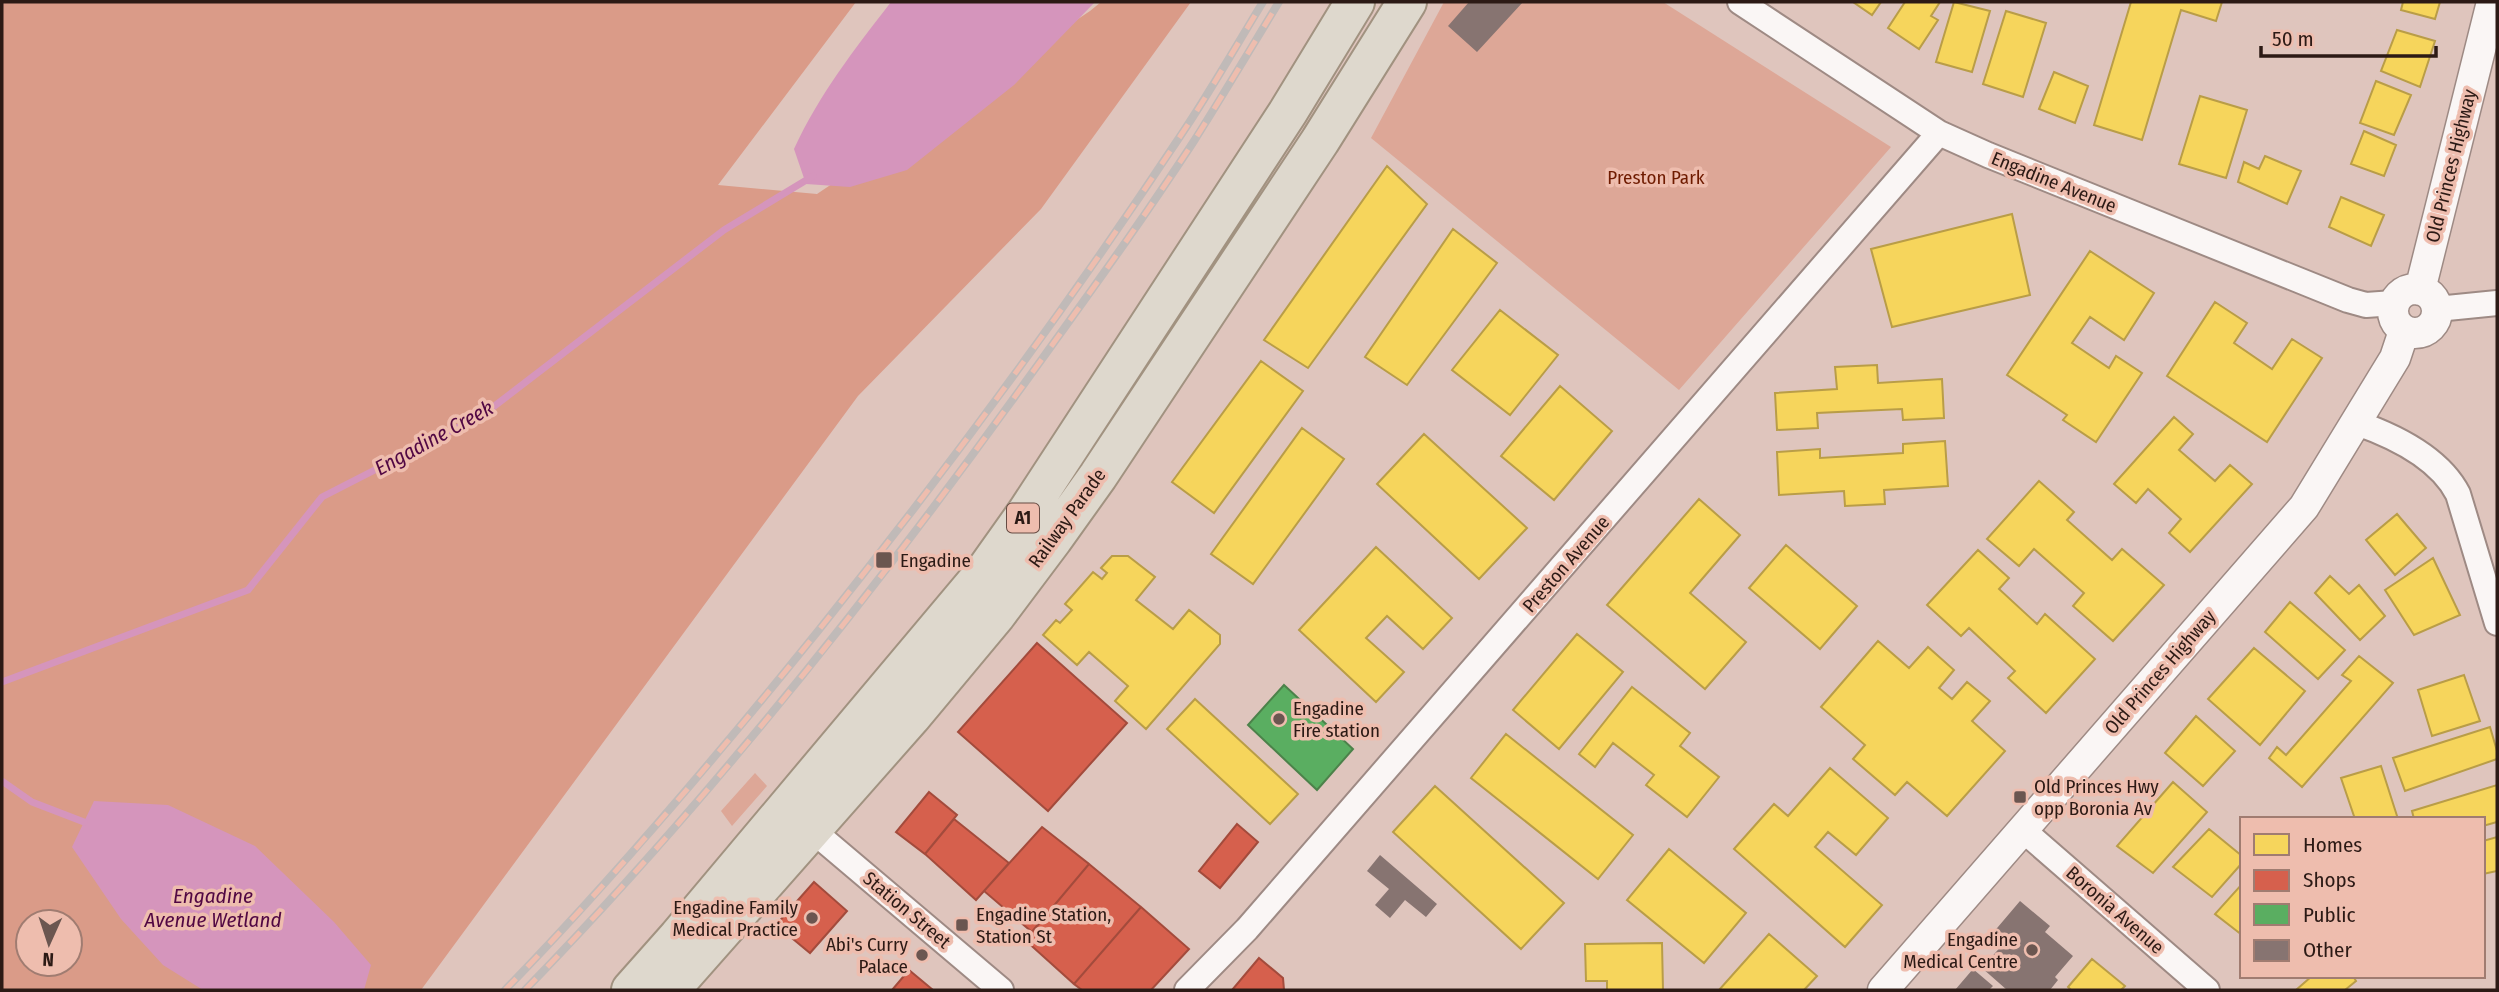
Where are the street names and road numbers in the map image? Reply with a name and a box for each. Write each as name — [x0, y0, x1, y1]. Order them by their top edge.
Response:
street label: Old Princes Highway — [2421, 86, 2481, 245]
street label: Engadine Avenue — [1988, 147, 2120, 217]
street label: Railway Parade — [1023, 464, 1111, 572]
road number: A1 — [1007, 504, 1039, 532]
street label: Preston Avenue — [1518, 511, 1614, 617]
street label: Old Princes Highway — [2100, 605, 2221, 739]
street label: Boronia Avenue — [2061, 861, 2169, 959]
street label: Station Street — [859, 867, 956, 954]

